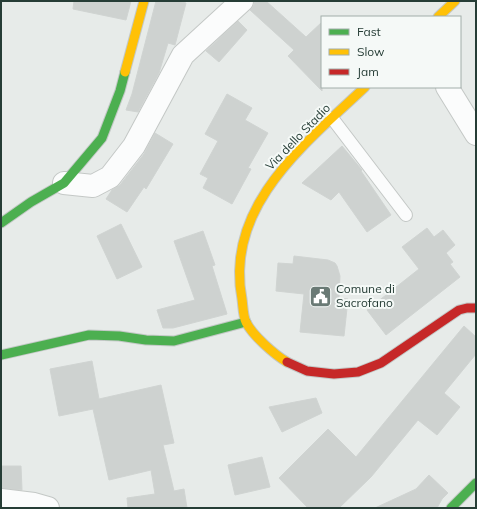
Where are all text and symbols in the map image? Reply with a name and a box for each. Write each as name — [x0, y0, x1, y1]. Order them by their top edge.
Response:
legend — [321, 16, 461, 88]
text: Fast — [357, 24, 381, 39]
text: Slow — [357, 44, 385, 59]
text: Jam — [357, 64, 379, 79]
street label: Via dello Stadio — [262, 100, 333, 173]
place label: Comune di Sacrofano — [336, 281, 395, 310]
public building icon: Comune di Sacrofano — [308, 283, 334, 309]

